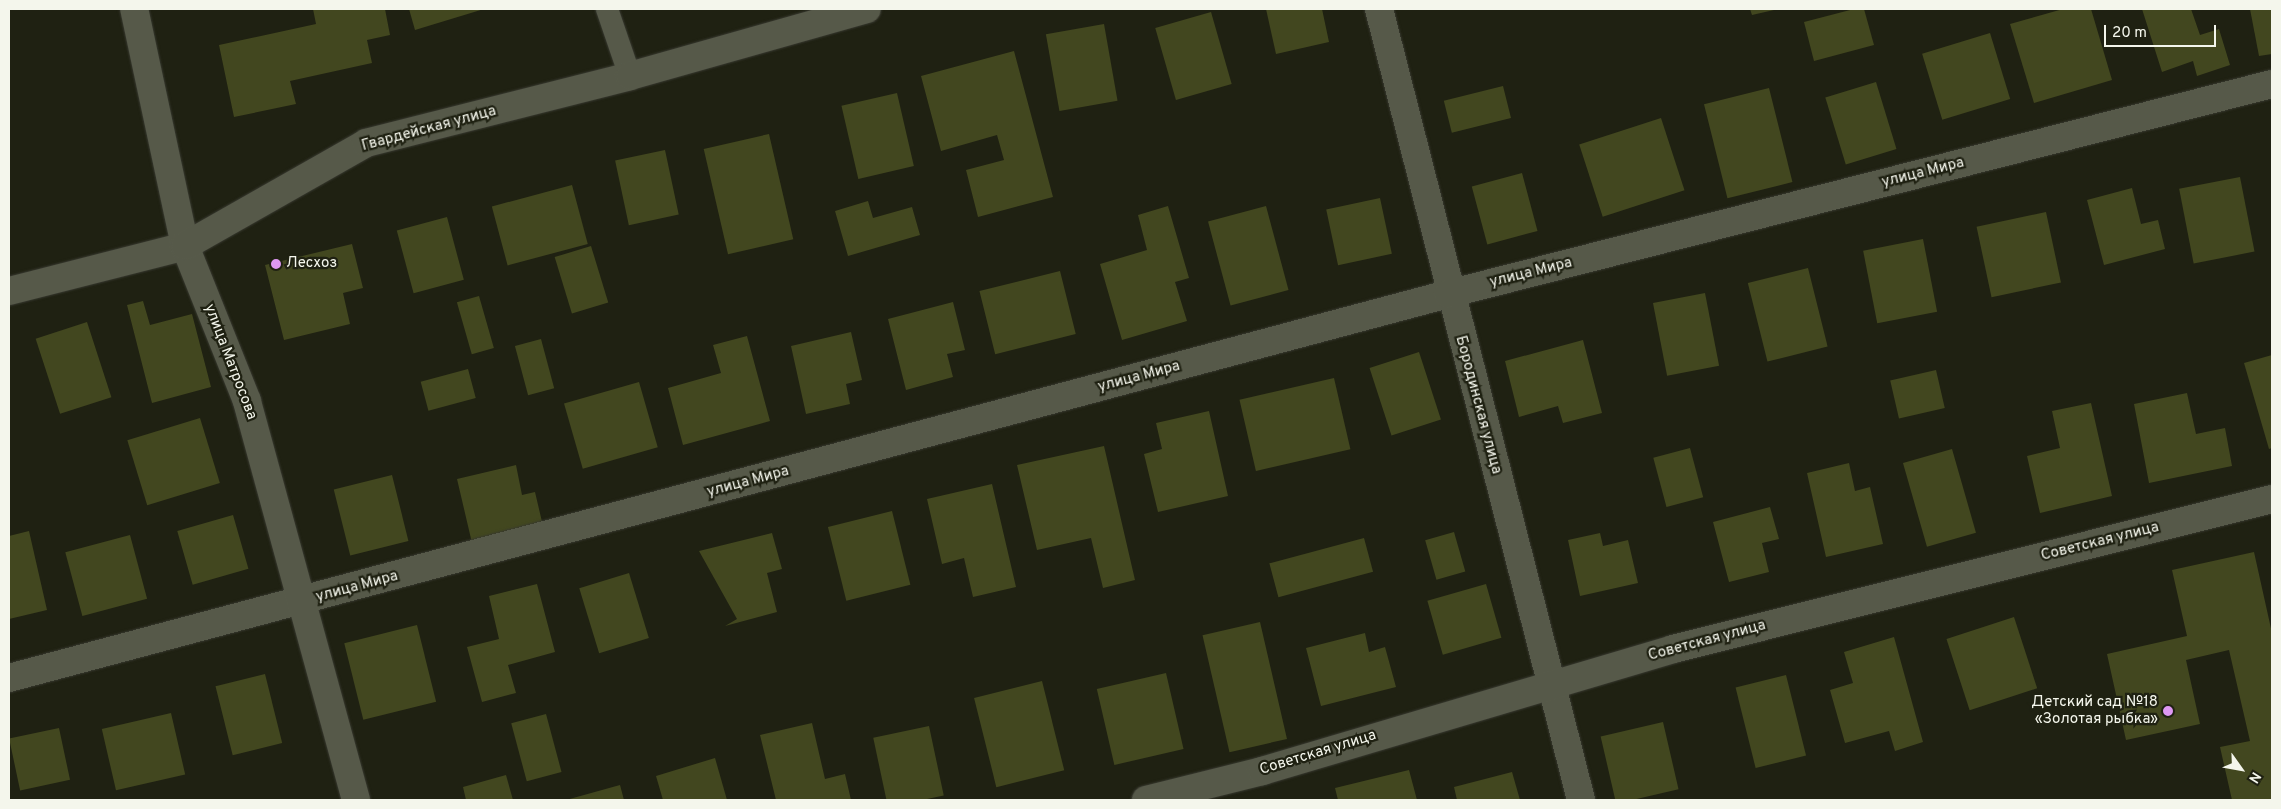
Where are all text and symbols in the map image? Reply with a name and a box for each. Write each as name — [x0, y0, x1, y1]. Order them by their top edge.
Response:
scale bar — [2106, 15, 2218, 47]
text: 20 m — [2112, 24, 2147, 43]
street label: Гвардейская улица — [360, 102, 498, 156]
street label: улица Мира — [1880, 154, 1966, 192]
street label: улица Мира — [1488, 254, 1574, 292]
place label: Лесхоз — [286, 255, 337, 273]
marker: Лесхоз — [270, 258, 282, 270]
street label: улица Матросова — [200, 302, 260, 422]
street label: Бородинская улица — [1451, 334, 1505, 476]
street label: улица Мира — [1096, 357, 1182, 397]
street label: улица Мира — [705, 462, 791, 502]
street label: Советская улица — [2039, 519, 2161, 565]
street label: улица Мира — [314, 567, 400, 607]
street label: Советская улица — [1646, 617, 1768, 665]
place label: Детский сад №18 «Золотая рыбка» — [2031, 693, 2158, 728]
marker: Детский сад №18 «Золотая рыбка» — [2162, 705, 2174, 717]
street label: Советская улица — [1258, 727, 1378, 779]
north arrow — [2216, 744, 2266, 794]
text: N — [2244, 768, 2264, 786]

